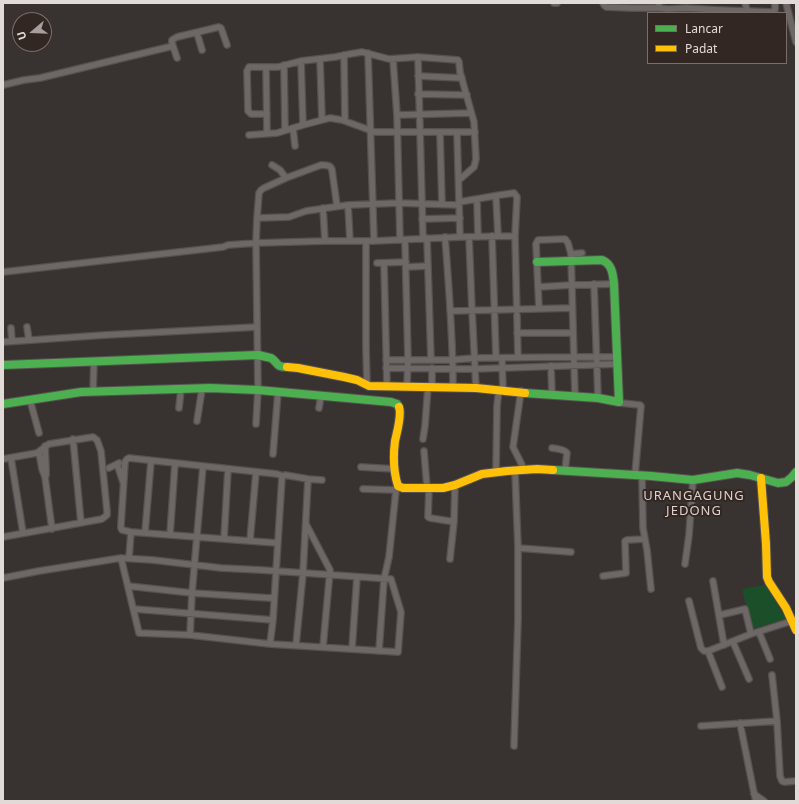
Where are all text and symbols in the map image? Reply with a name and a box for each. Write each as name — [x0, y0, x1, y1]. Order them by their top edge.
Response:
north arrow — [12, 12, 52, 52]
legend — [647, 12, 787, 64]
text: Lancar — [685, 20, 723, 37]
text: U — [13, 29, 30, 42]
text: Padat — [685, 40, 717, 57]
district label: URANGAGUNG JEDONG — [643, 488, 745, 519]

